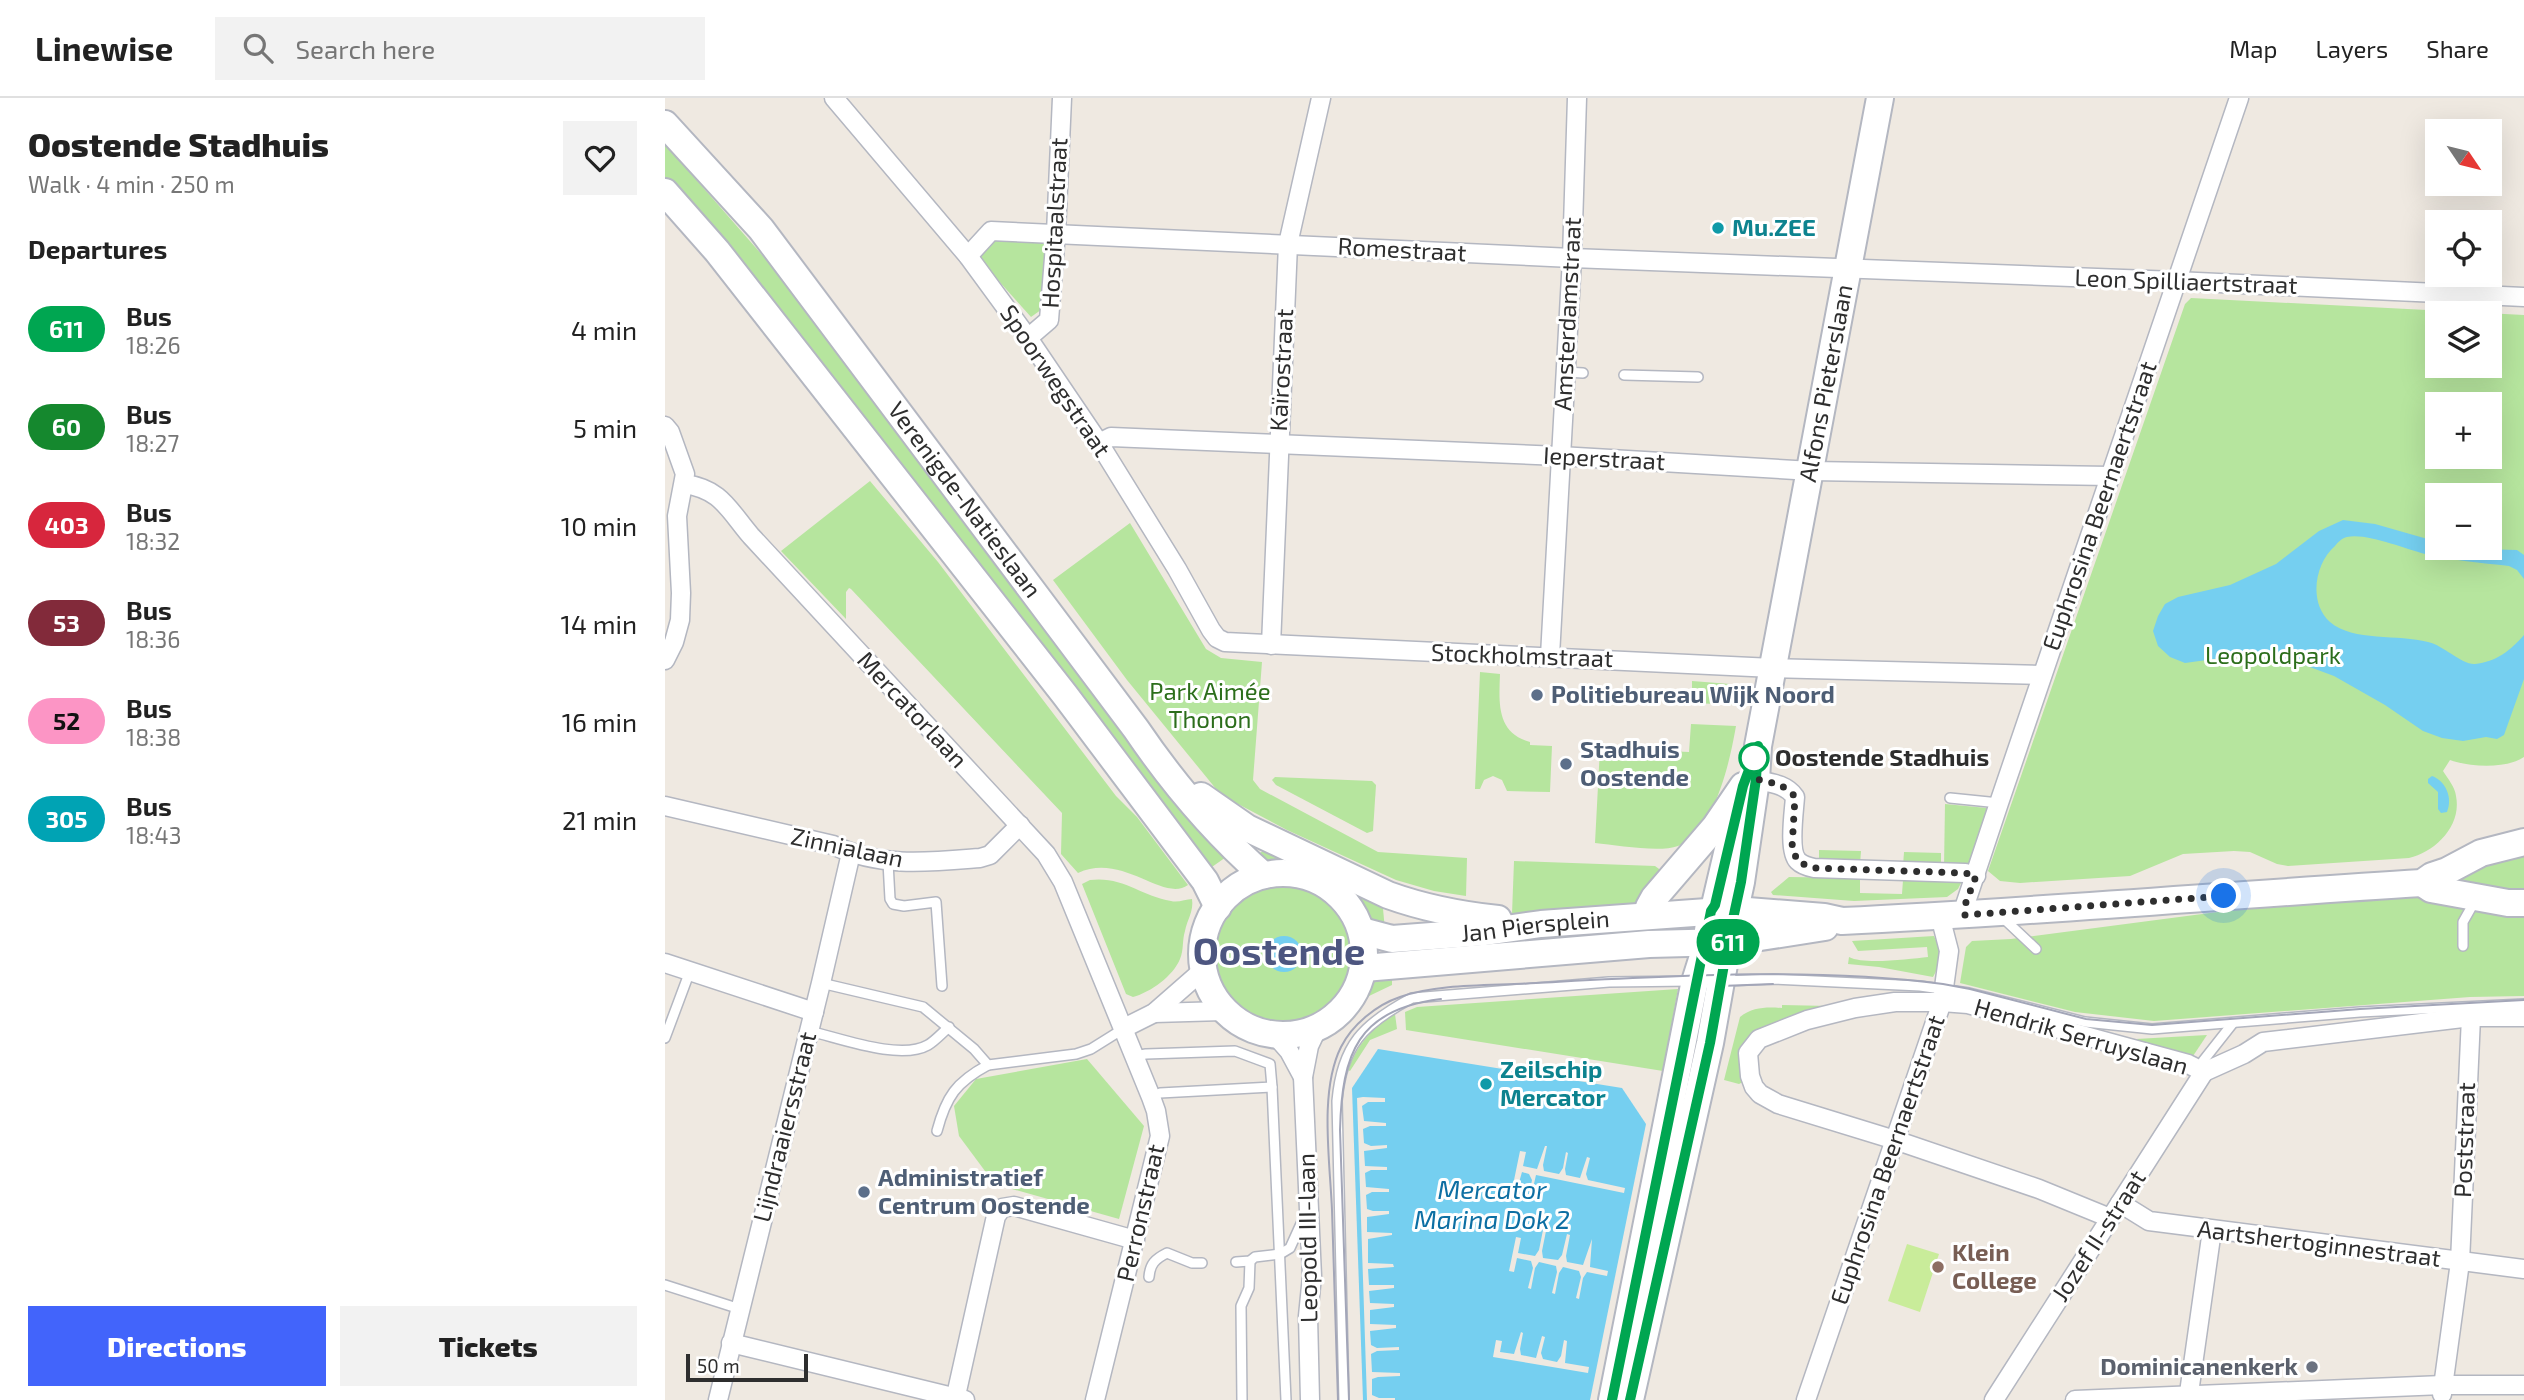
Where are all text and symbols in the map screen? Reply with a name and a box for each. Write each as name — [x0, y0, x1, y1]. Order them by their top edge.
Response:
search box — [215, 17, 705, 80]
text: Linewise — [35, 28, 173, 68]
icon: search — [239, 29, 277, 67]
text: Search here — [295, 33, 435, 64]
text: Map — [2229, 34, 2277, 63]
text: Layers — [2315, 34, 2388, 63]
text: Share — [2426, 34, 2489, 63]
north arrow — [2425, 119, 2503, 196]
map controls — [2425, 119, 2502, 560]
button: heart — [563, 121, 637, 195]
text: Oostende Stadhuis — [28, 124, 329, 164]
street label: Hospitaalstraat — [1035, 137, 1072, 309]
text: Walk · 4 min · 250 m — [28, 170, 235, 198]
button: locate — [2425, 210, 2502, 287]
place label: Mu.ZEE — [1732, 212, 1816, 241]
street label: Amsterdamstraat — [1547, 216, 1586, 412]
marker: Mu.ZEE — [1710, 220, 1726, 236]
street label: Romestraat — [1337, 231, 1467, 266]
text: Departures — [28, 233, 167, 264]
street label: Leon Spilliaertstraat — [2074, 262, 2298, 299]
street label: Alfons Pieterslaan — [1792, 282, 1858, 484]
street label: Spoorwegstraat — [995, 299, 1118, 462]
text: Bus — [126, 300, 172, 331]
button: layers — [2425, 301, 2502, 378]
street label: Kaïrostraat — [1263, 308, 1298, 432]
text: 611 — [49, 314, 84, 343]
text: 4 min — [571, 314, 637, 345]
text: 18:26 — [126, 331, 181, 359]
street label: Euphrosina Beernaertstraat — [2035, 357, 2162, 654]
button: + — [2425, 392, 2502, 469]
street label: Verenigde-Natieslaan — [883, 395, 1048, 603]
text: Bus — [126, 398, 172, 429]
text: 60 — [52, 412, 81, 441]
text: 5 min — [573, 412, 637, 443]
text: 18:27 — [126, 429, 179, 457]
street label: Ieperstraat — [1542, 440, 1666, 475]
button: − — [2425, 483, 2502, 560]
text: Bus — [126, 496, 172, 527]
text: 403 — [44, 510, 89, 539]
text: 10 min — [561, 510, 637, 541]
text: 18:32 — [126, 527, 180, 555]
text: Bus — [126, 594, 172, 625]
text: 53 — [53, 608, 80, 637]
text: 14 min — [561, 608, 637, 639]
text: 18:36 — [126, 625, 181, 653]
street label: Stockholmstraat — [1430, 637, 1614, 672]
park label: Leopoldpark — [2205, 640, 2341, 669]
street label: Mercatorlaan — [852, 645, 974, 773]
park label: Park Aimée Thonon — [1149, 676, 1271, 733]
place label: Politiebureau Wijk Noord — [1551, 679, 1835, 708]
marker: Politiebureau Wijk Noord — [1529, 687, 1545, 703]
text: Bus — [126, 692, 172, 723]
text: 52 — [53, 706, 80, 735]
text: 16 min — [562, 706, 637, 737]
text: 18:38 — [126, 723, 181, 751]
place label: Stadhuis Oostende — [1580, 734, 1689, 791]
place label: Oostende Stadhuis — [1775, 742, 1989, 771]
marker: Oostende Stadhuis — [1739, 743, 1769, 773]
marker: Stadhuis Oostende — [1558, 756, 1574, 772]
text: Bus — [126, 790, 172, 821]
text: 305 — [46, 804, 88, 833]
text: 21 min — [562, 804, 637, 835]
text: 18:43 — [126, 821, 181, 849]
street label: Zinnialaan — [789, 821, 906, 873]
your location — [2206, 878, 2241, 913]
street label: Jan Piersplein — [1460, 903, 1611, 947]
line badge: 611 — [1688, 919, 1768, 965]
district label: Oostende — [1193, 927, 1365, 973]
text: 611 — [1711, 927, 1745, 956]
street label: Hendrik Serruyslaan — [1971, 991, 2192, 1080]
street label: Euphrosina Beernaertstraat — [1823, 1011, 1950, 1308]
street label: Lijndraaiersstraat — [746, 1028, 821, 1225]
place label: Zeilschip Mercator — [1500, 1054, 1606, 1111]
marker: Zeilschip Mercator — [1478, 1076, 1494, 1092]
street label: Poststraat — [2447, 1082, 2480, 1198]
street label: Perronstraat — [1110, 1141, 1169, 1284]
street label: Leopold III-laan — [1291, 1153, 1322, 1323]
place label: Administratief Centrum Oostende — [878, 1162, 1090, 1219]
street label: Jozef II-straat — [2045, 1164, 2151, 1306]
water label: Mercator Marina Dok 2 — [1414, 1173, 1570, 1234]
marker: Administratief Centrum Oostende — [856, 1184, 872, 1200]
street label: Aartshertoginnestraat — [2196, 1213, 2442, 1272]
place label: Klein College — [1952, 1237, 2037, 1294]
marker: Klein College — [1930, 1259, 1946, 1275]
button: Directions — [28, 1306, 326, 1386]
button: Tickets — [340, 1306, 637, 1386]
scale bar — [686, 1351, 809, 1383]
place label: Dominicanenkerk — [2100, 1351, 2299, 1380]
text: 50 m — [697, 1354, 740, 1377]
marker: Dominicanenkerk — [2304, 1359, 2320, 1375]

